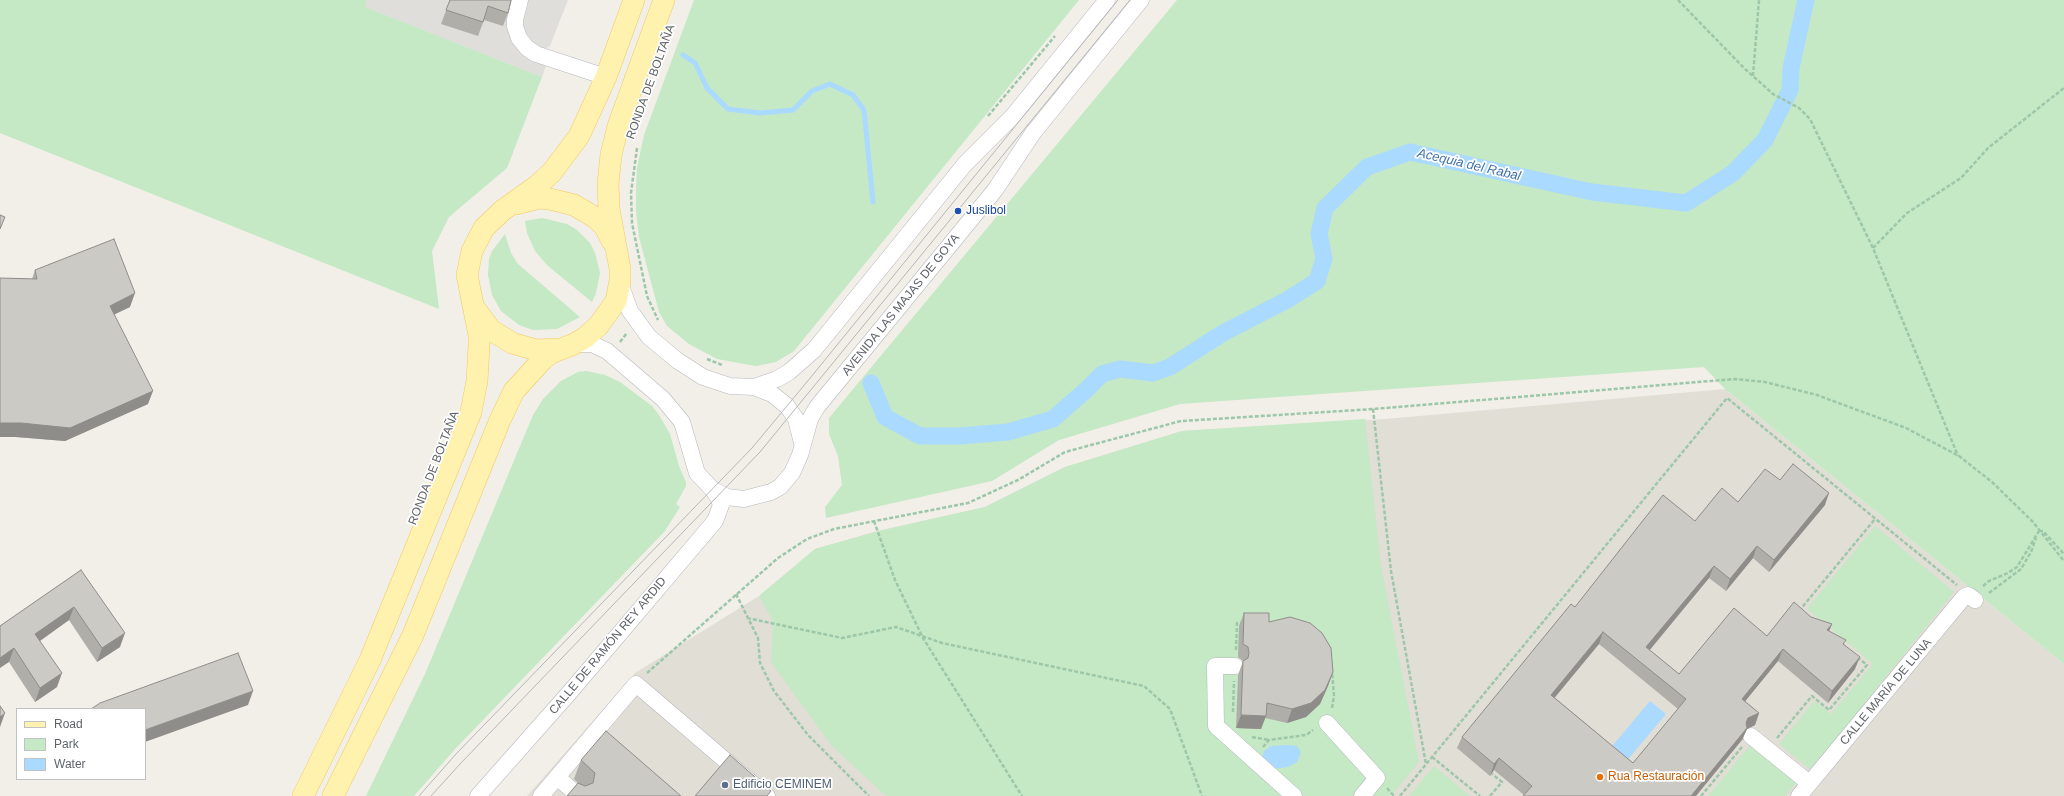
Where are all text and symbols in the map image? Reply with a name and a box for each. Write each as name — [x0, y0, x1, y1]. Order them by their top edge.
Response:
street label: RONDA DE BOLTAÑA — [624, 23, 678, 141]
water label: Acequia del Rabal — [1416, 146, 1522, 184]
place label: Juslibol — [966, 204, 1006, 218]
marker: Juslibol — [953, 206, 963, 216]
street label: AVENIDA LAS MAJAS DE GOYA — [839, 231, 963, 379]
street label: RONDA DE BOLTAÑA — [406, 409, 462, 527]
street label: CALLE DE RAMÓN REY ARDID — [546, 574, 670, 718]
street label: CALLE MARÍA DE LUNA — [1837, 636, 1935, 748]
legend — [16, 708, 146, 780]
text: Road — [54, 717, 83, 731]
text: Park — [54, 737, 79, 751]
text: Water — [54, 757, 86, 771]
place label: Rua Restauración — [1608, 770, 1704, 784]
marker: Rua Restauración — [1595, 772, 1605, 782]
place label: Edificio CEMINEM — [733, 778, 832, 792]
marker: Edificio CEMINEM — [720, 780, 730, 790]

